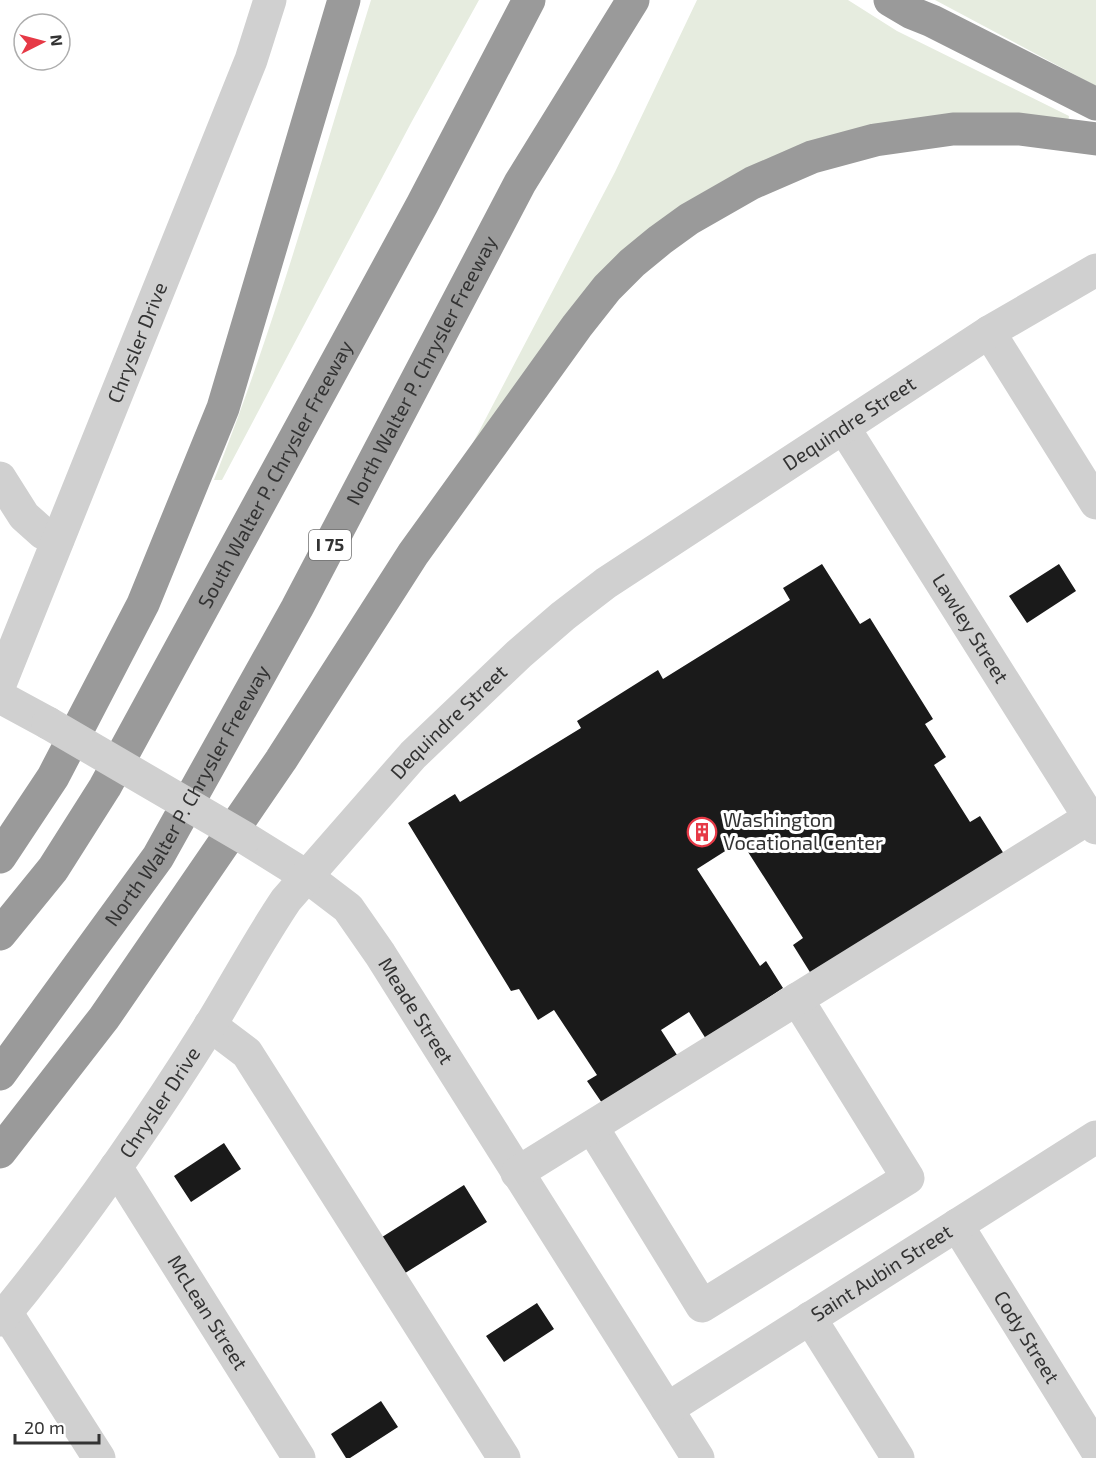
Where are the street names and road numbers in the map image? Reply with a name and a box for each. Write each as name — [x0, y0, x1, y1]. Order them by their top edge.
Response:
street label: North Walter P. Chrysler Freeway — [340, 231, 501, 509]
street label: Chrysler Drive — [101, 278, 171, 406]
street label: South Walter P. Chrysler Freeway — [192, 336, 357, 612]
street label: Dequindre Street — [778, 370, 920, 475]
road number: I 75 — [309, 530, 351, 560]
street label: Lawley Street — [928, 569, 1015, 687]
street label: Dequindre Street — [385, 659, 512, 783]
street label: North Walter P. Chrysler Freeway — [99, 660, 274, 930]
street label: Meade Street — [374, 953, 460, 1069]
street label: Chrysler Drive — [113, 1042, 204, 1162]
street label: Saint Aubin Street — [806, 1218, 956, 1326]
street label: McLean Street — [163, 1250, 254, 1374]
street label: Cody Street — [990, 1286, 1065, 1388]

